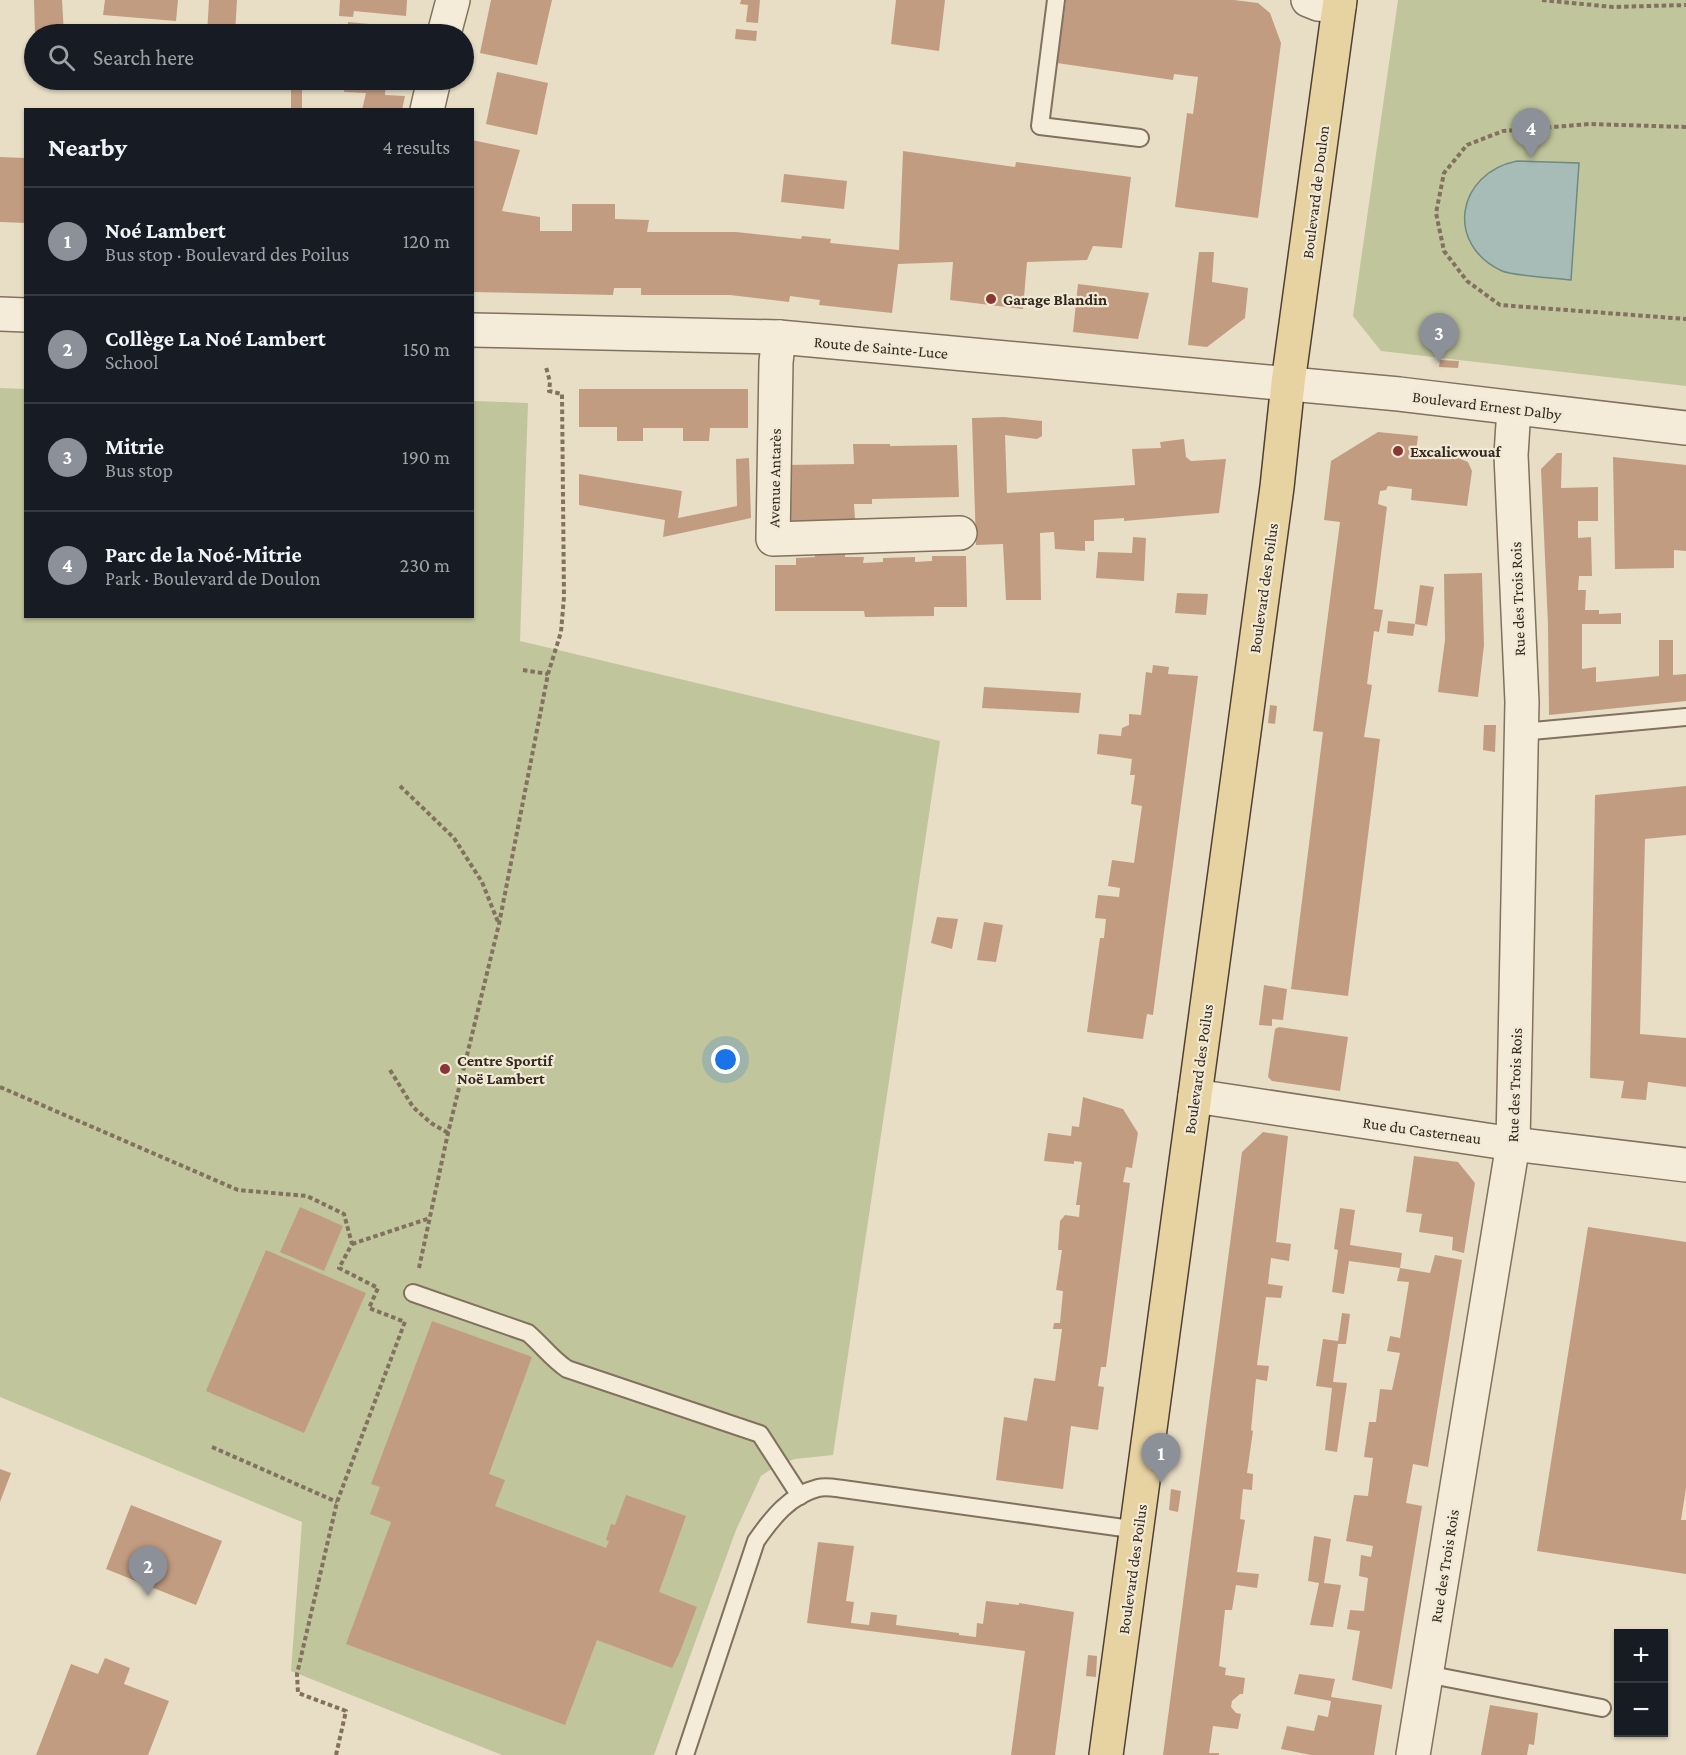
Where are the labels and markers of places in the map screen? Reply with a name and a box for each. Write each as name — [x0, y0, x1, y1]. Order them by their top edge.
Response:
pin: 4 — [1512, 108, 1550, 158]
place label: Garage Blandin — [1003, 291, 1107, 308]
marker: Garage Blandin — [984, 292, 998, 306]
pin: 3 — [1420, 314, 1458, 363]
place label: Excalicwouaf — [1410, 443, 1503, 460]
marker: Excalicwouaf — [1391, 444, 1405, 458]
place label: Centre Sportif Noë Lambert — [457, 1052, 554, 1087]
marker: Centre Sportif Noë Lambert — [438, 1062, 452, 1076]
pin: 1 — [1142, 1434, 1180, 1483]
pin: 2 — [128, 1546, 168, 1596]

